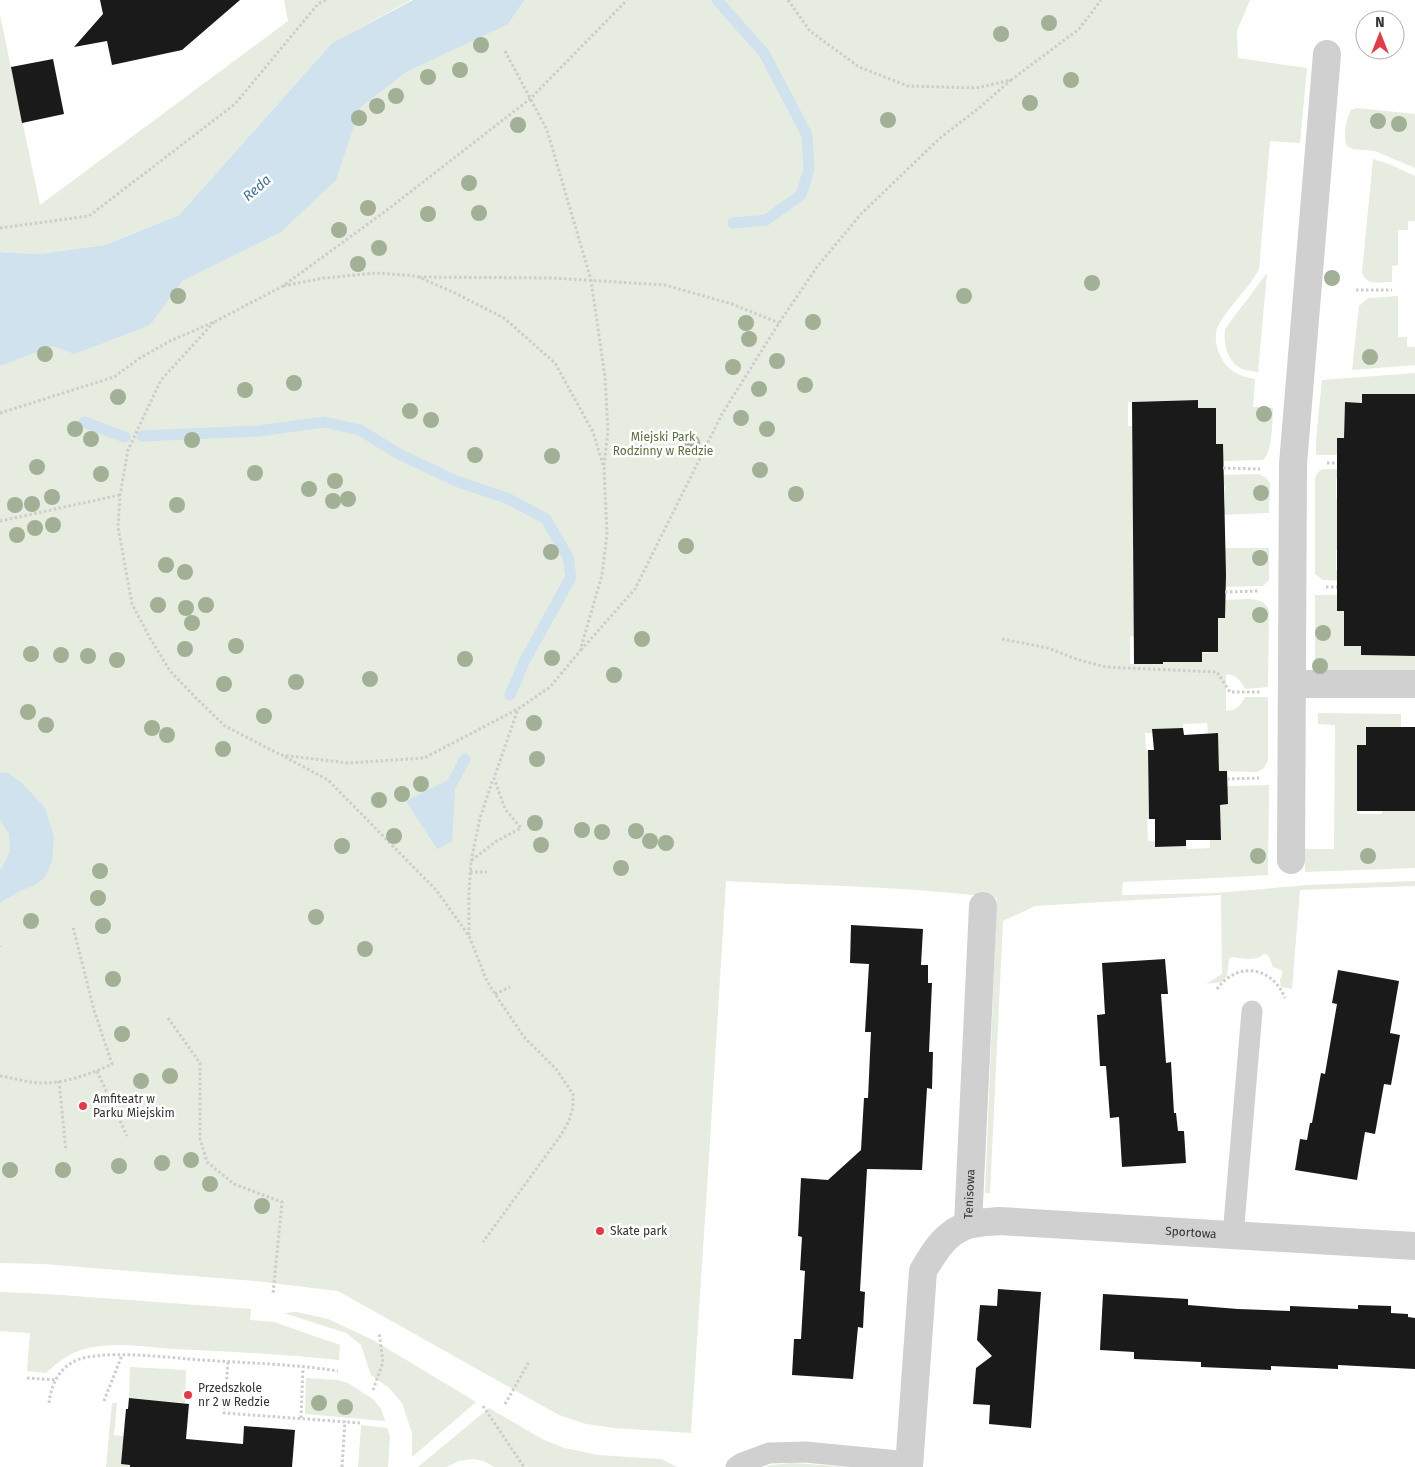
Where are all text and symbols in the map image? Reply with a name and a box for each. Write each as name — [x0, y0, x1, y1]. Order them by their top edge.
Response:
north arrow — [1355, 10, 1405, 60]
text: N — [1375, 14, 1385, 31]
water label: Reda — [240, 171, 274, 205]
park label: Miejski Park Rodzinny w Redzie — [613, 430, 713, 458]
place label: Amfiteatr w Parku Miejskim — [93, 1092, 175, 1120]
marker: Amfiteatr w Parku Miejskim — [77, 1100, 89, 1112]
street label: Tenisowa — [961, 1169, 978, 1219]
place label: Skate park — [610, 1224, 668, 1238]
street label: Sportowa — [1165, 1224, 1217, 1241]
marker: Skate park — [594, 1225, 606, 1237]
place label: Przedszkole nr 2 w Redzie — [198, 1381, 270, 1409]
marker: Przedszkole nr 2 w Redzie — [182, 1389, 194, 1401]

